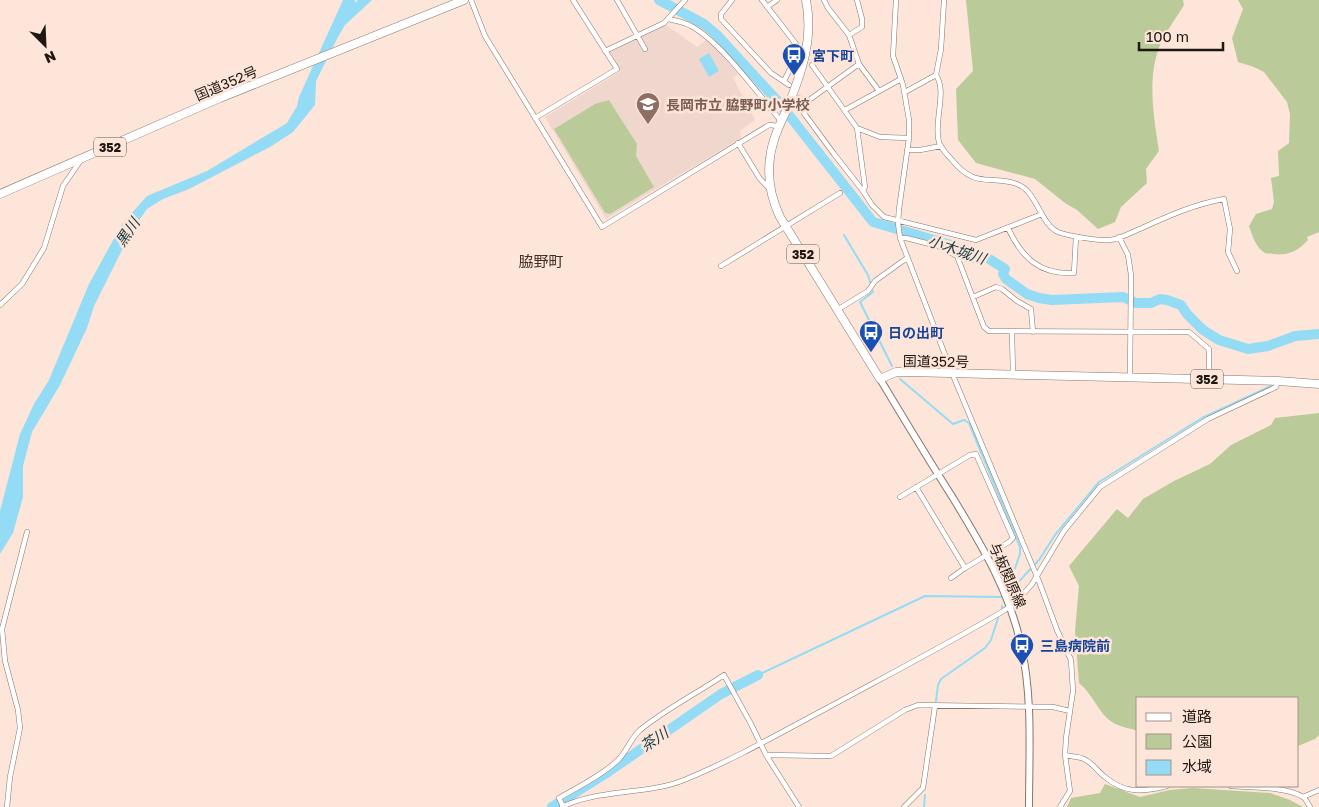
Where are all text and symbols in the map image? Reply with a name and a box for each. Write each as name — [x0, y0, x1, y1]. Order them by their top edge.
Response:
north arrow — [20, 20, 70, 70]
scale bar — [1139, 20, 1223, 52]
text: 100 m — [1146, 27, 1189, 45]
bus stop icon: 宮下町 — [781, 42, 807, 76]
text: N — [42, 47, 59, 67]
place label: 宮下町 — [812, 47, 854, 64]
street label: 国道352号 — [192, 62, 260, 104]
school or university icon: 長岡市立 脇野町小学校 — [635, 91, 661, 125]
place label: 長岡市立 脇野町小学校 — [666, 96, 810, 113]
road number: 352 — [94, 138, 126, 156]
water label: 黒川 — [111, 213, 144, 249]
water label: 小木城川 — [926, 231, 990, 268]
road number: 352 — [787, 244, 819, 264]
district label: 脇野町 — [518, 252, 564, 270]
bus stop icon: 日の出町 — [858, 319, 884, 353]
place label: 日の出町 — [888, 324, 944, 341]
street label: 国道352号 — [903, 352, 969, 370]
road number: 352 — [1191, 369, 1223, 388]
street label: 与板関原線 — [986, 540, 1030, 610]
bus stop icon: 三島病院前 — [1009, 632, 1035, 666]
place label: 三島病院前 — [1040, 637, 1110, 654]
legend — [1136, 697, 1299, 787]
text: 道路 — [1182, 707, 1212, 725]
water label: 茶川 — [637, 722, 673, 755]
text: 公園 — [1182, 732, 1212, 750]
text: 水域 — [1182, 757, 1212, 775]

